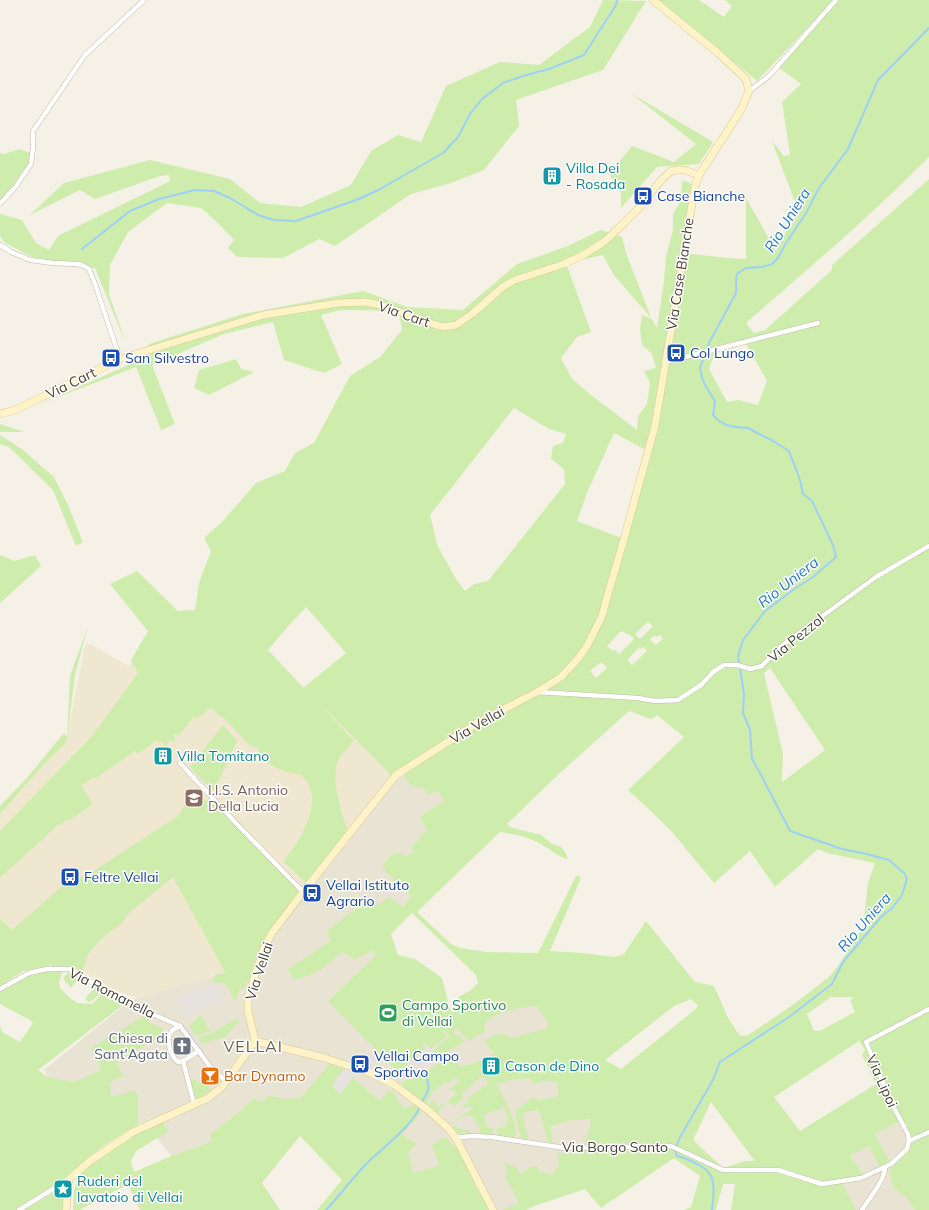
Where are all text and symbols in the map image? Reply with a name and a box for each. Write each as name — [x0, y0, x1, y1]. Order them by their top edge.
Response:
place label: Villa Dei - Rosada — [566, 159, 625, 193]
building icon: Villa Dei - Rosada — [541, 165, 563, 187]
water label: Rio Uniera — [760, 184, 814, 256]
bus stop icon: Case Bianche — [632, 185, 654, 207]
place label: Case Bianche — [657, 187, 745, 205]
street label: Via Case Bianche — [662, 217, 698, 331]
street label: Via Cart — [376, 297, 432, 331]
bus stop icon: Col Lungo — [665, 342, 687, 364]
place label: Col Lungo — [690, 344, 754, 362]
bus stop icon: San Silvestro — [100, 347, 122, 369]
place label: San Silvestro — [125, 349, 209, 367]
street label: Via Cart — [43, 363, 99, 403]
water label: Rio Uniera — [754, 552, 822, 612]
street label: Via Pezzol — [764, 610, 828, 666]
street label: Via Vellai — [446, 702, 508, 748]
building icon: Villa Tomitano — [152, 745, 174, 767]
place label: Villa Tomitano — [177, 747, 269, 765]
place label: I.I.S. Antonio Della Lucia — [208, 781, 288, 815]
school or university icon: I.I.S. Antonio Della Lucia — [183, 787, 205, 809]
bus stop icon: Feltre Vellai — [59, 866, 81, 888]
place label: Feltre Vellai — [84, 868, 159, 886]
place label: Vellai Istituto Agrario — [326, 876, 409, 910]
bus stop icon: Vellai Istituto Agrario — [301, 882, 323, 904]
water label: Rio Uniera — [833, 888, 895, 956]
street label: Via Vellai — [241, 940, 277, 1002]
street label: Via Romanella — [66, 964, 158, 1022]
place label: Campo Sportivo di Vellai — [402, 996, 506, 1030]
sports icon: Campo Sportivo di Vellai — [377, 1002, 399, 1024]
place label: Chiesa di Sant'Agata — [94, 1029, 168, 1063]
church icon: Chiesa di Sant'Agata — [171, 1035, 193, 1057]
district label: VELLAI — [223, 1036, 283, 1056]
place label: Vellai Campo Sportivo — [374, 1047, 459, 1081]
street label: Via Lipoi — [862, 1052, 902, 1110]
bus stop icon: Vellai Campo Sportivo — [349, 1053, 371, 1075]
building icon: Cason de Dino — [480, 1055, 502, 1077]
place label: Cason de Dino — [505, 1057, 599, 1075]
bar icon: Bar Dynamo — [199, 1065, 221, 1087]
place label: Bar Dynamo — [224, 1067, 305, 1085]
street label: Via Borgo Santo — [562, 1138, 668, 1156]
place label: Ruderi del lavatoio di Vellai — [77, 1172, 183, 1206]
place icon: Ruderi del lavatoio di Vellai — [52, 1178, 74, 1200]

